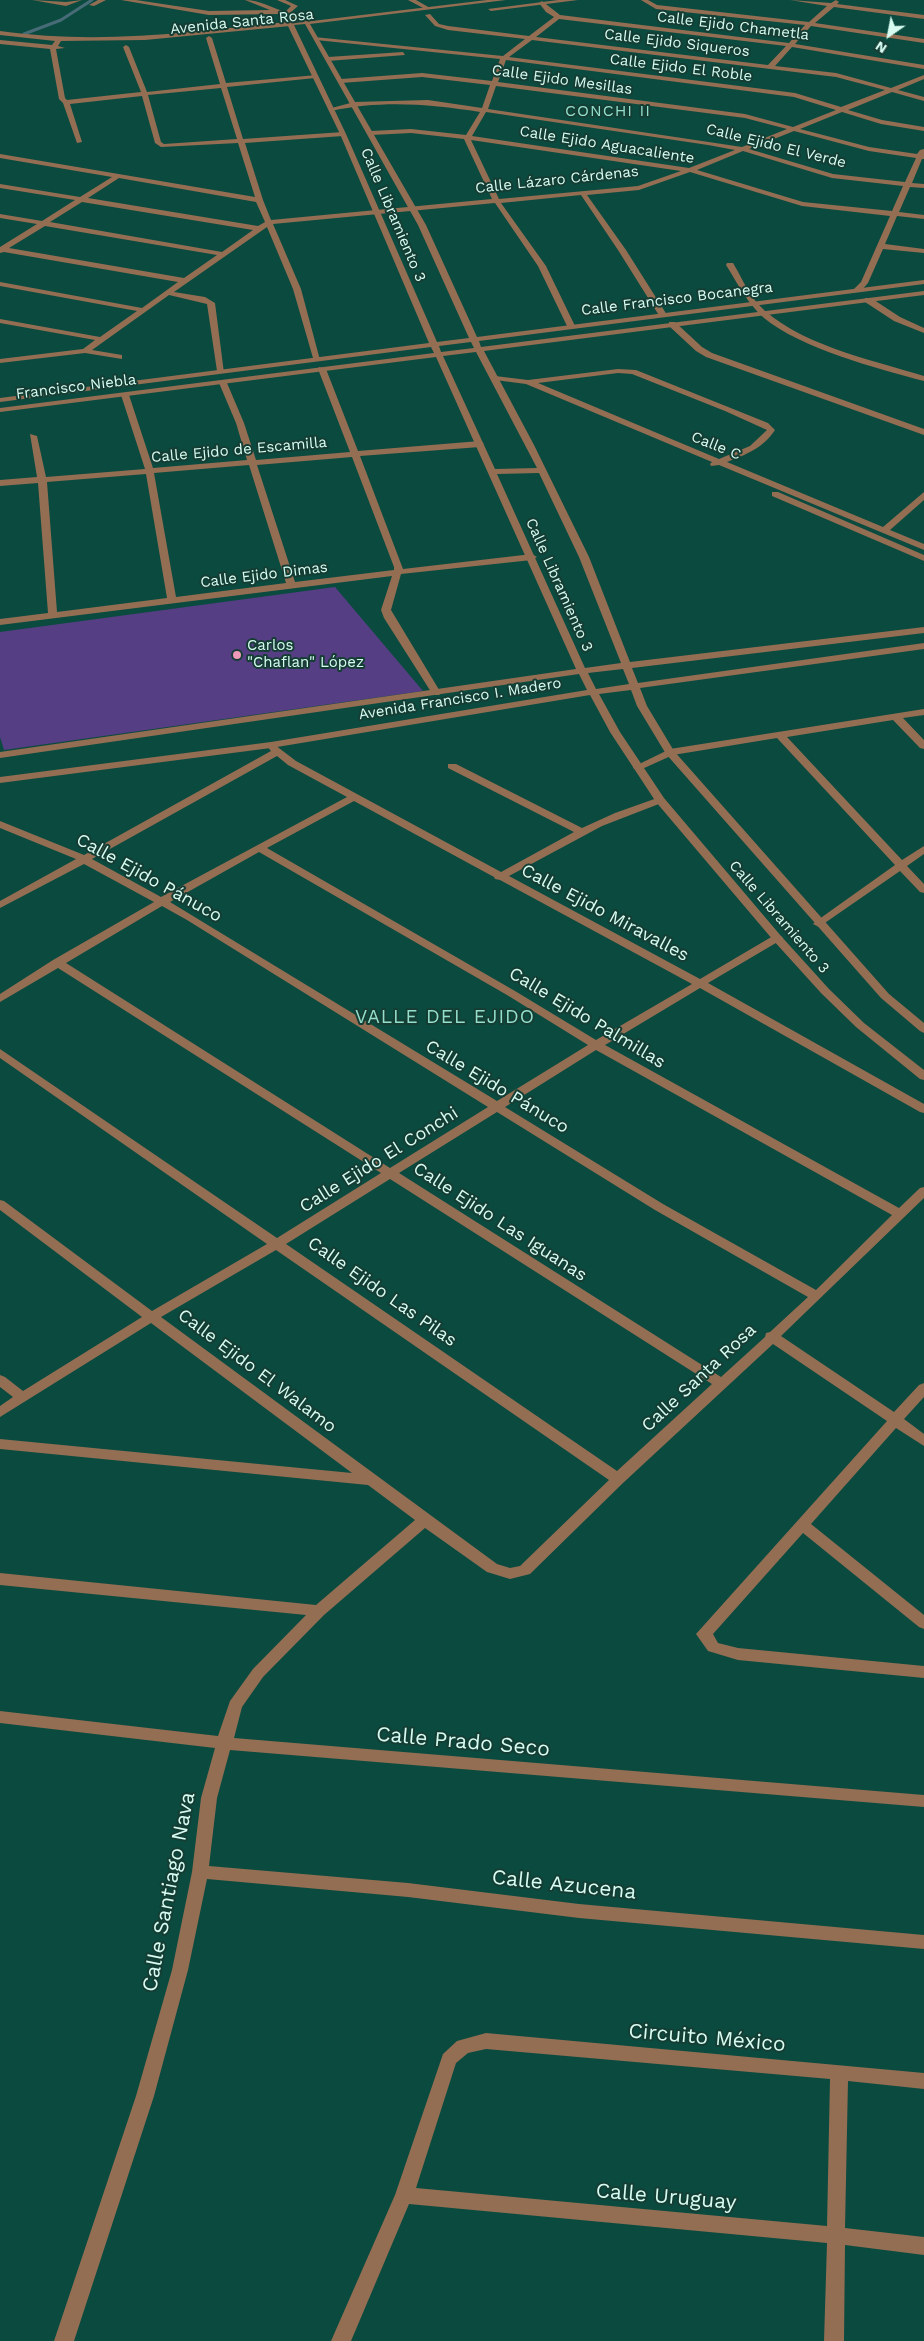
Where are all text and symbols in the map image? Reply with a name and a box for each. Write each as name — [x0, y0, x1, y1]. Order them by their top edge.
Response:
street label: Avenida Santa Rosa — [169, 6, 315, 38]
street label: Calle Ejido Chametla — [656, 8, 810, 44]
north arrow — [864, 10, 914, 60]
street label: Calle Ejido Siqueros — [603, 25, 751, 61]
text: N — [872, 38, 890, 57]
street label: Calle Ejido El Roble — [609, 50, 753, 86]
street label: Calle Ejido Mesillas — [491, 61, 633, 99]
district label: CONCHI II — [564, 101, 652, 121]
street label: Calle Ejido El Verde — [704, 120, 848, 172]
street label: Calle Ejido Aguacaliente — [518, 122, 696, 168]
street label: Calle Libramiento 3 — [357, 145, 429, 285]
street label: Calle Lázaro Cárdenas — [474, 162, 640, 198]
street label: Calle Francisco Bocanegra — [580, 278, 774, 320]
street label: Francisco Niebla — [15, 371, 137, 403]
street label: Calle C — [689, 428, 743, 464]
street label: Calle Ejido de Escamilla — [150, 433, 328, 467]
street label: Calle Libramiento 3 — [522, 516, 596, 654]
street label: Calle Ejido Dimas — [199, 558, 329, 592]
place label: Carlos "Chaflan" López — [247, 637, 364, 672]
marker: Carlos "Chaflan" López — [231, 649, 243, 661]
street label: Avenida Francisco I. Madero — [357, 674, 563, 724]
street label: Calle Ejido Pánuco — [72, 829, 226, 927]
street label: Calle Libramiento 3 — [725, 857, 833, 977]
street label: Calle Ejido Miravalles — [518, 860, 692, 966]
street label: Calle Ejido Palmillas — [505, 963, 669, 1073]
district label: VALLE DEL EJIDO — [353, 1006, 537, 1028]
street label: Calle Ejido Pánuco — [421, 1036, 573, 1138]
street label: Calle Ejido El Conchi — [296, 1102, 462, 1218]
street label: Calle Ejido Las Iguanas — [409, 1158, 591, 1286]
street label: Calle Ejido Las Pilas — [303, 1232, 461, 1352]
street label: Calle Ejido El Walamo — [173, 1304, 341, 1438]
street label: Calle Santa Rosa — [637, 1319, 761, 1437]
street label: Calle Prado Seco — [375, 1722, 551, 1762]
street label: Calle Santiago Nava — [137, 1790, 201, 1994]
street label: Calle Azucena — [490, 1865, 638, 1905]
street label: Circuito México — [627, 2019, 787, 2057]
street label: Calle Uruguay — [595, 2178, 737, 2216]

